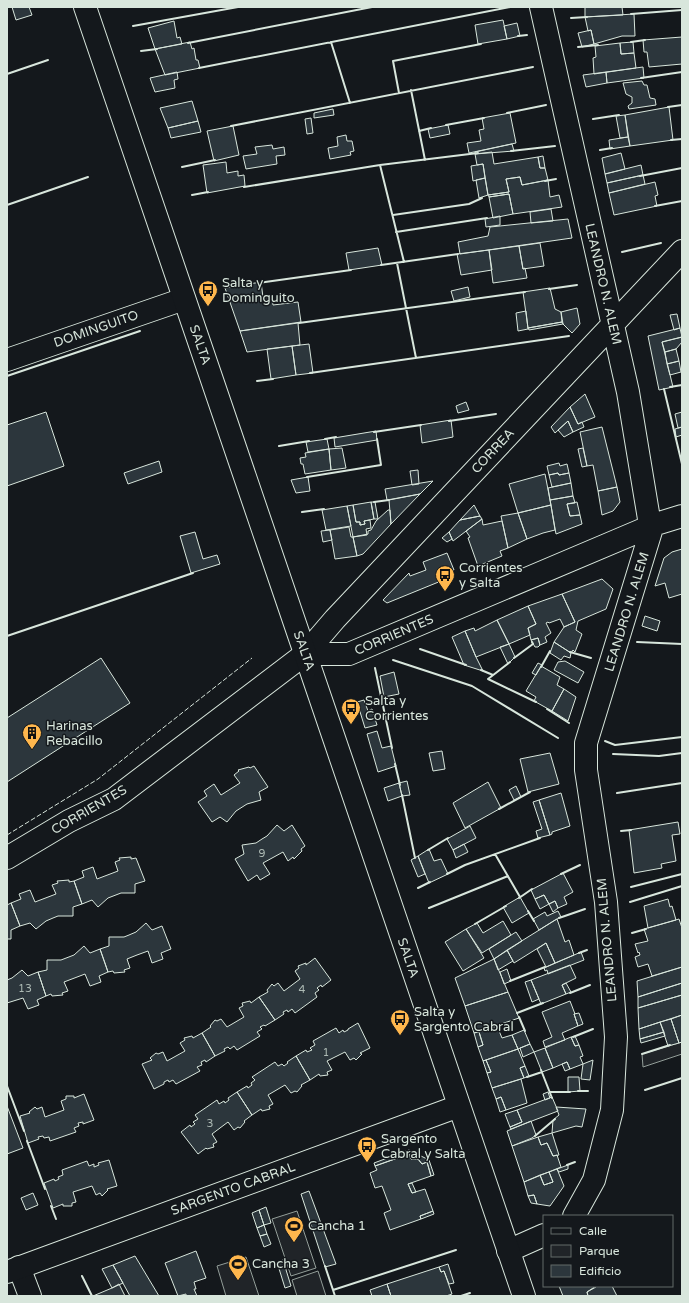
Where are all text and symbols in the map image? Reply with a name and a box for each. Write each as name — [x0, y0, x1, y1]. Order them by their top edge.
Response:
street label: LEANDRO N. ALEM — [581, 222, 625, 346]
place label: Salta y Dominguito — [222, 275, 295, 306]
bus stop icon: Salta y Dominguito — [197, 279, 219, 307]
street label: DOMINGUITO — [52, 307, 140, 351]
street label: SALTA — [186, 323, 214, 367]
street label: CORREA — [468, 425, 518, 477]
street label: LEANDRO N. ALEM — [601, 550, 653, 674]
place label: Corrientes y Salta — [459, 560, 523, 591]
bus stop icon: Corrientes y Salta — [434, 564, 456, 592]
street label: CORRIENTES — [352, 611, 436, 659]
street label: SALTA — [290, 629, 318, 673]
place label: Salta y Corrientes — [365, 693, 429, 724]
bus stop icon: Salta y Corrientes — [340, 697, 362, 725]
place label: Harinas Rebacillo — [46, 718, 103, 749]
building icon: Harinas Rebacillo — [21, 722, 43, 750]
street label: CORRIENTES — [48, 782, 130, 838]
house number: 9 — [259, 847, 266, 860]
street label: LEANDRO N. ALEM — [594, 877, 620, 1003]
street label: SALTA — [394, 936, 422, 980]
house number: 13 — [18, 982, 32, 995]
house number: 4 — [299, 983, 306, 996]
place label: Salta y Sargento Cabral — [414, 1004, 514, 1035]
bus stop icon: Salta y Sargento Cabral — [389, 1008, 411, 1036]
house number: 1 — [323, 1046, 329, 1059]
house number: 3 — [207, 1117, 214, 1130]
place label: Sargento Cabral y Salta — [381, 1131, 466, 1162]
bus stop icon: Sargento Cabral y Salta — [356, 1135, 378, 1163]
street label: SARGENTO CABRAL — [169, 1159, 298, 1219]
sports icon: Cancha 1 — [283, 1215, 305, 1243]
legend — [543, 1215, 673, 1287]
place label: Cancha 1 — [308, 1218, 366, 1234]
text: Calle — [579, 1224, 607, 1238]
text: Parque — [579, 1244, 620, 1258]
sports icon: Cancha 3 — [227, 1253, 249, 1281]
place label: Cancha 3 — [252, 1256, 310, 1272]
text: Edificio — [579, 1264, 621, 1278]

